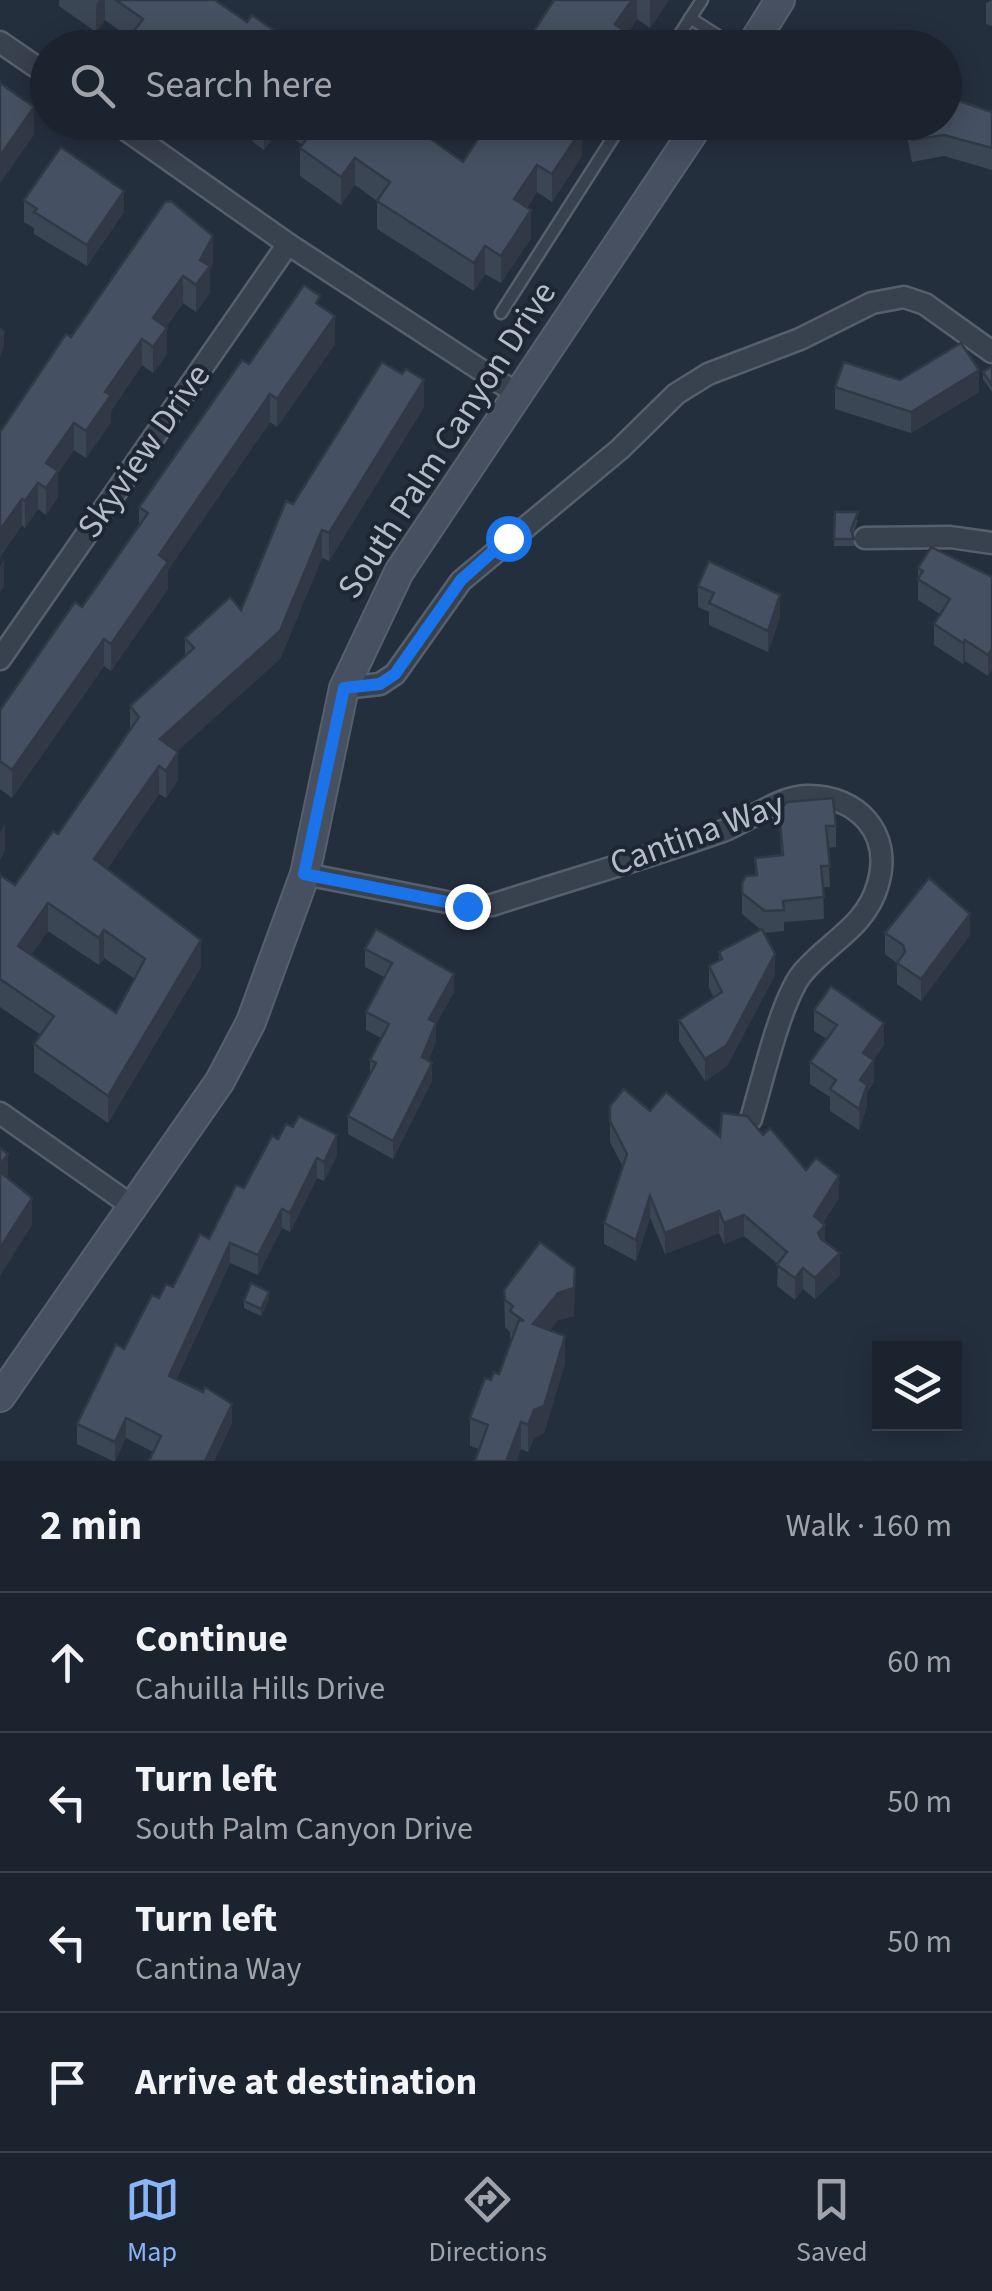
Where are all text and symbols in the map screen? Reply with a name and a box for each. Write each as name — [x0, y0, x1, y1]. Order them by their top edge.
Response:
search box — [30, 30, 962, 140]
icon: search — [65, 58, 120, 113]
text: Search here — [145, 58, 332, 112]
street label: South Palm Canyon Drive — [325, 271, 569, 609]
street label: Skyview Drive — [65, 354, 223, 548]
route start — [486, 516, 532, 562]
street label: Cantina Way — [603, 779, 791, 889]
route end — [445, 884, 491, 930]
map controls — [872, 1341, 962, 1431]
button: layers — [872, 1341, 962, 1431]
text: 2 min — [40, 1496, 142, 1556]
text: Walk · 160 m — [786, 1503, 952, 1549]
text: Continue — [135, 1612, 288, 1666]
icon: ahead — [40, 1635, 95, 1690]
text: 60 m — [887, 1639, 952, 1685]
text: Cahuilla Hills Drive — [135, 1666, 385, 1712]
text: Turn left — [135, 1752, 277, 1806]
icon: left — [40, 1775, 95, 1830]
text: 50 m — [887, 1779, 952, 1825]
text: South Palm Canyon Drive — [135, 1806, 473, 1852]
text: Turn left — [135, 1892, 277, 1946]
icon: left — [40, 1915, 95, 1970]
text: 50 m — [887, 1919, 952, 1965]
text: Cantina Way — [135, 1946, 301, 1992]
icon: arrive — [40, 2055, 95, 2110]
text: Arrive at destination — [135, 2055, 477, 2109]
tab: Map — [125, 2172, 180, 2272]
tab: Directions — [429, 2172, 547, 2272]
tab: Saved — [796, 2172, 867, 2272]

